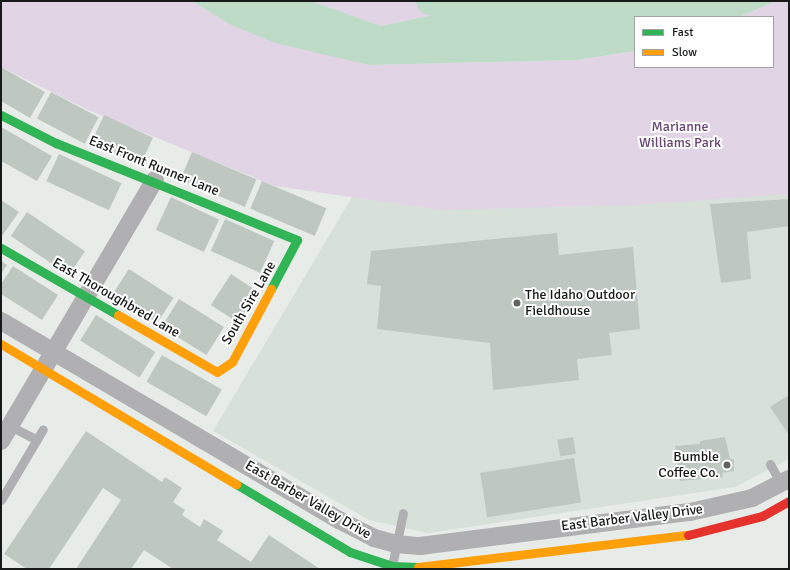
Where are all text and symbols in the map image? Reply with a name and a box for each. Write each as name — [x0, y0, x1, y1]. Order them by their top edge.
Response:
legend — [634, 16, 774, 68]
text: Fast — [672, 25, 693, 40]
text: Slow — [672, 45, 697, 60]
park label: Marianne Williams Park — [639, 119, 721, 152]
street label: East Front Runner Lane — [86, 132, 222, 200]
street label: East Thoroughbred Lane — [49, 255, 183, 341]
street label: South Sire Lane — [218, 258, 280, 348]
place label: The Idaho Outdoor Fieldhouse — [525, 287, 635, 320]
marker: The Idaho Outdoor Fieldhouse — [512, 298, 522, 308]
place label: Bumble Coffee Co. — [658, 449, 719, 482]
street label: East Barber Valley Drive — [242, 457, 374, 543]
marker: Bumble Coffee Co. — [722, 460, 732, 470]
street label: East Barber Valley Drive — [560, 501, 704, 535]

